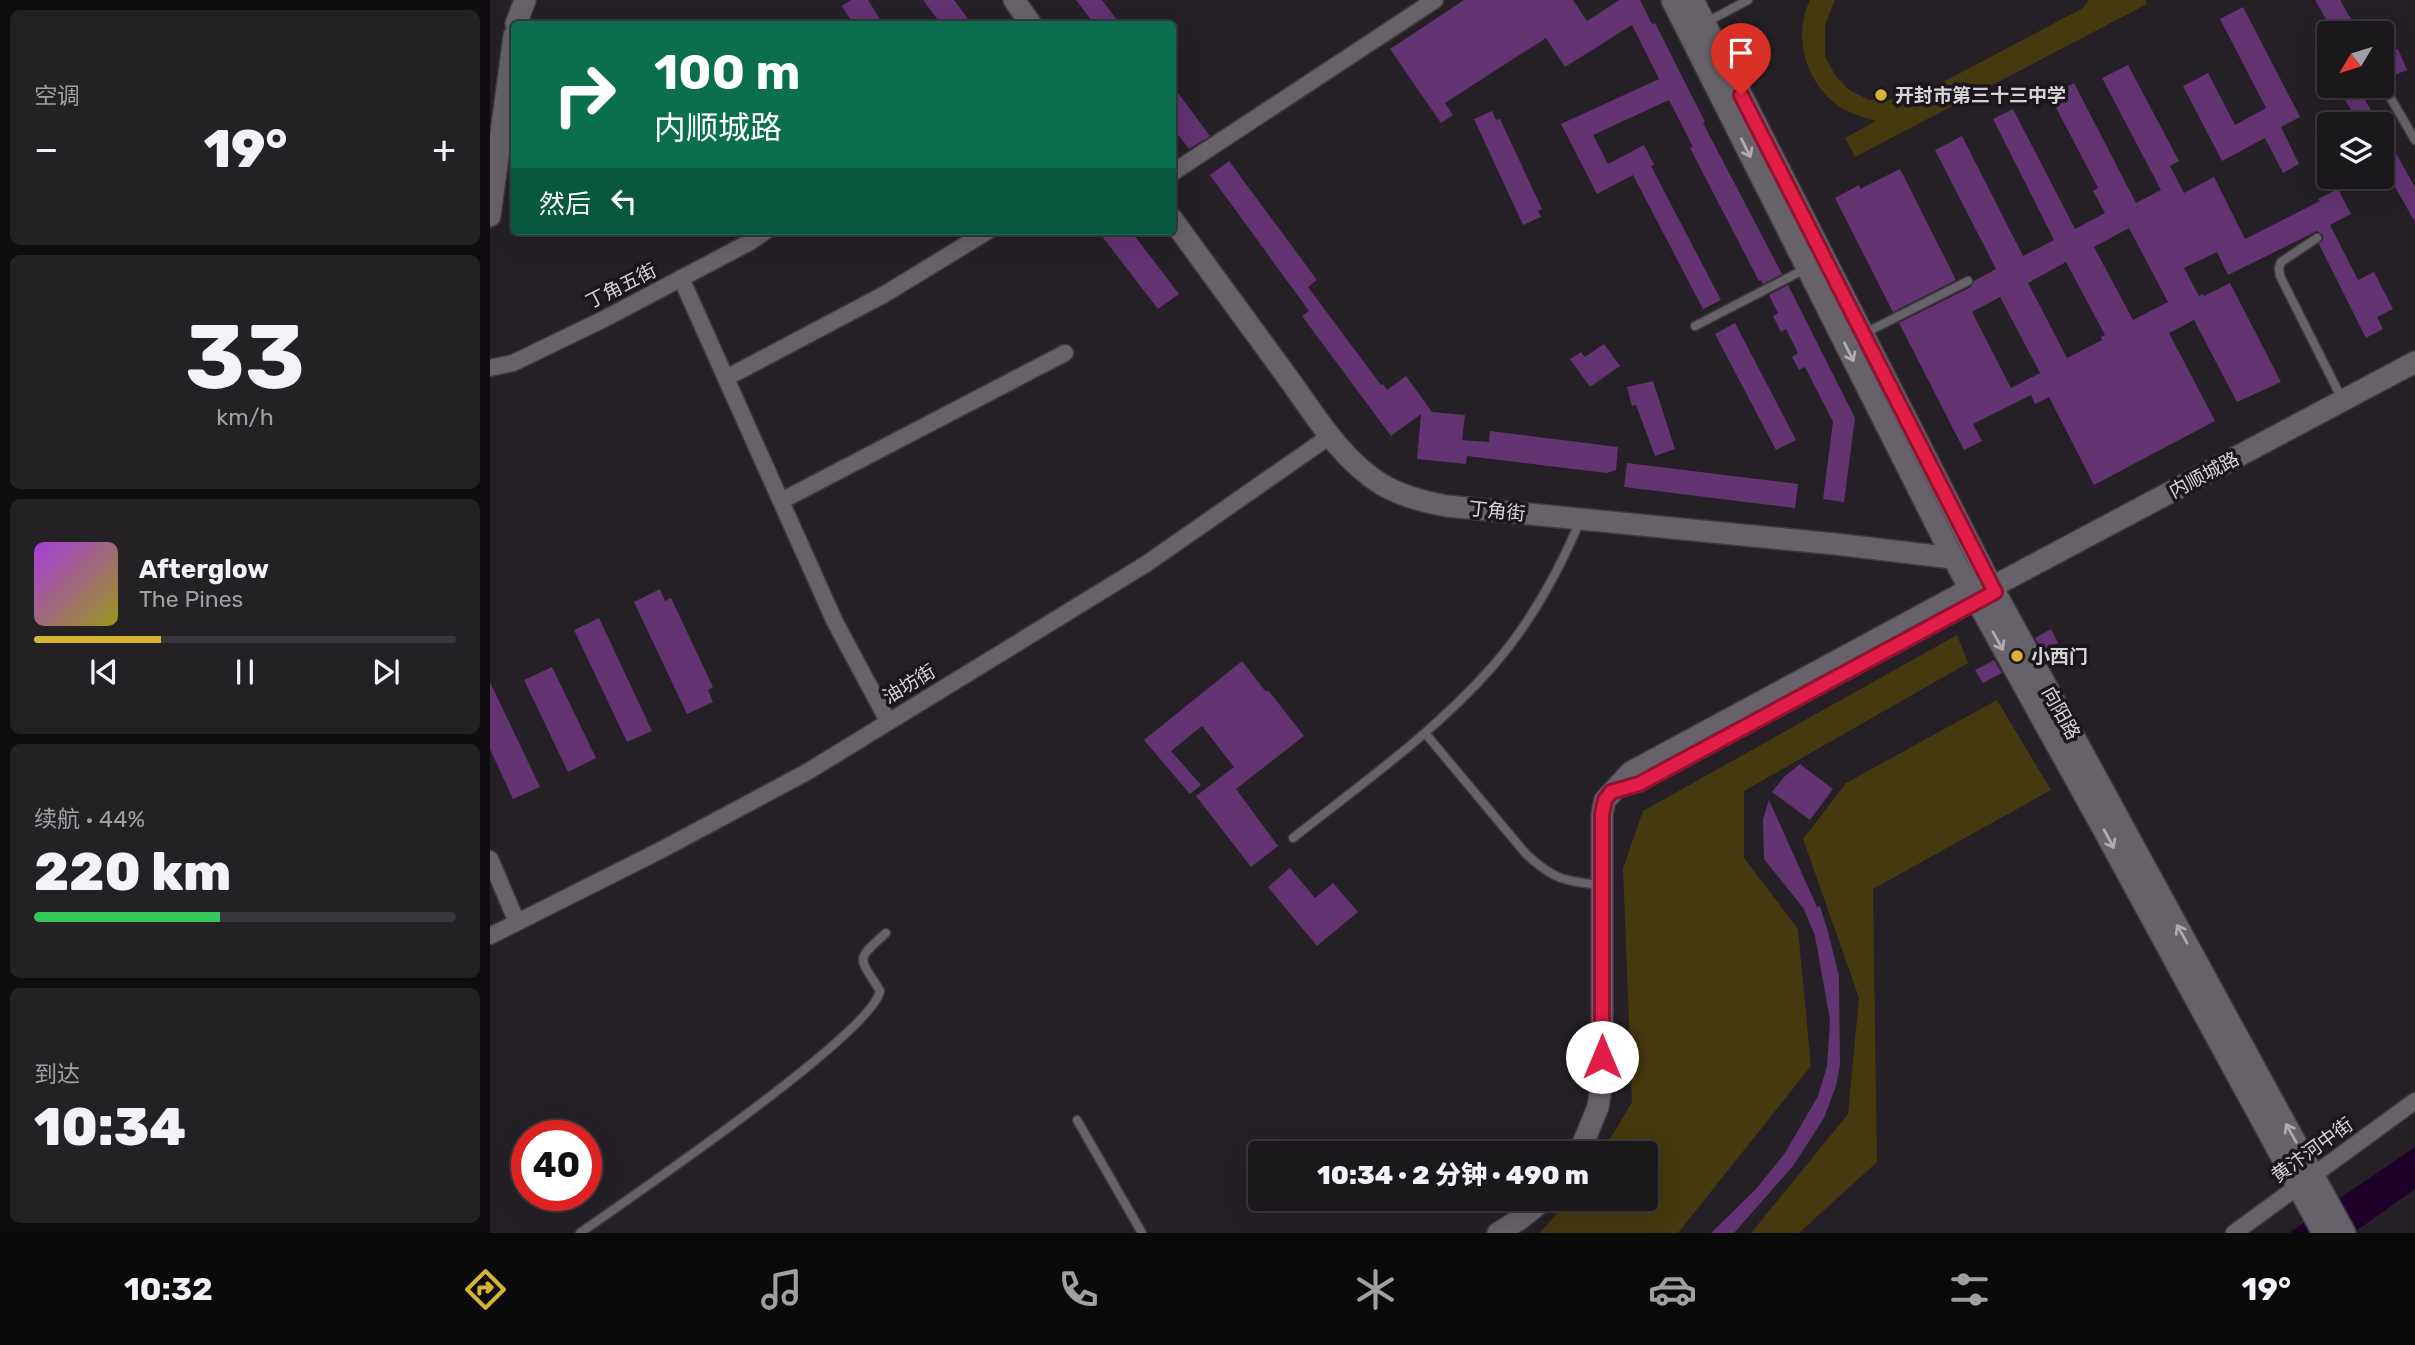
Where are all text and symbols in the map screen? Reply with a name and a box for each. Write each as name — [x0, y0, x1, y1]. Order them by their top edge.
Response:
north arrow — [2317, 21, 2394, 98]
map controls — [2317, 21, 2394, 189]
pin — [1711, 23, 1771, 95]
icon: arrive — [1722, 34, 1760, 72]
text: 100 m — [654, 43, 800, 101]
icon: right — [539, 49, 630, 140]
text: 空调 — [34, 82, 80, 110]
place label: 开封市第三十三中学 — [1895, 84, 2066, 107]
marker: 开封市第三十三中学 — [1873, 87, 1889, 103]
text: 内顺城路 — [654, 109, 782, 147]
button: layers — [2317, 112, 2394, 189]
text: 19° — [204, 118, 287, 180]
text: − — [34, 126, 59, 172]
text: + — [432, 126, 456, 172]
one-way arrow — [1740, 138, 1754, 158]
icon: left — [605, 182, 643, 220]
text: 然后 — [539, 189, 591, 220]
street label: 丁角五街 — [582, 258, 660, 314]
text: 33 — [185, 303, 305, 411]
one-way arrow — [1842, 341, 1856, 362]
text: km/h — [216, 403, 274, 431]
street label: 内顺城路 — [2165, 447, 2243, 503]
street label: 丁角街 — [1467, 497, 1527, 525]
text: Afterglow — [139, 554, 269, 585]
text: The Pines — [139, 585, 243, 613]
one-way arrow — [1991, 630, 2005, 650]
place label: 小西门 — [2031, 645, 2088, 668]
marker: 小西门 — [2009, 648, 2025, 664]
icon: previous — [85, 653, 123, 691]
icon: pause — [226, 653, 264, 691]
icon: next — [367, 653, 405, 691]
street label: 油坊街 — [879, 659, 939, 709]
street label: 向阳路 — [2037, 682, 2085, 744]
text: 续航 · 44% — [34, 805, 145, 833]
one-way arrow — [2102, 829, 2116, 849]
text: 220 km — [34, 841, 231, 903]
one-way arrow — [2175, 924, 2189, 944]
position arrow — [1565, 1020, 1639, 1094]
text: 到达 — [34, 1060, 80, 1088]
text: 10:34 — [34, 1096, 186, 1158]
street label: 黄汴河中街 — [2267, 1113, 2357, 1187]
speed limit sign: 40 — [511, 1120, 602, 1211]
one-way arrow — [2283, 1124, 2297, 1144]
text: 10:34 · 2 分钟 · 490 m — [1317, 1160, 1589, 1191]
icon: directions — [461, 1265, 510, 1314]
icon: music — [757, 1265, 806, 1314]
icon: phone — [1054, 1265, 1103, 1314]
icon: climate — [1351, 1265, 1400, 1314]
icon: car — [1648, 1265, 1697, 1314]
icon: filters — [1945, 1265, 1994, 1314]
text: 10:32 — [124, 1270, 213, 1308]
text: 19° — [2242, 1270, 2291, 1308]

